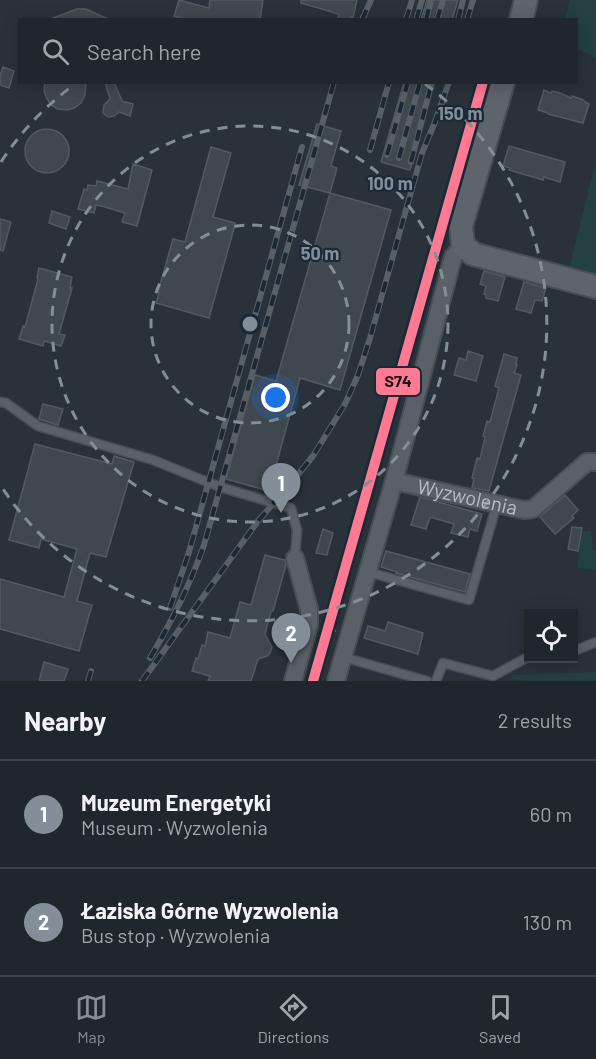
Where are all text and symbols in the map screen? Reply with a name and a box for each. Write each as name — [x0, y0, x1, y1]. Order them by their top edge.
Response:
search box — [18, 18, 578, 84]
icon: search — [39, 35, 72, 68]
text: Search here — [87, 38, 201, 64]
text: 150 m — [438, 102, 482, 124]
text: 100 m — [367, 172, 413, 194]
text: 50 m — [301, 242, 339, 264]
centre of rings — [240, 314, 260, 334]
line badge: S74 — [375, 367, 421, 396]
text: S74 — [384, 371, 412, 390]
your location — [261, 383, 290, 412]
pin: 1 — [262, 464, 300, 513]
street label: Wyzwolenia — [415, 474, 520, 519]
map controls — [524, 609, 578, 663]
button: locate — [524, 609, 578, 663]
pin: 2 — [272, 614, 310, 663]
text: Nearby — [24, 705, 106, 736]
text: 2 results — [498, 708, 572, 732]
text: Muzeum Energetyki — [81, 789, 271, 815]
text: 1 — [40, 802, 47, 826]
text: 60 m — [530, 802, 572, 826]
text: Museum · Wyzwolenia — [81, 815, 268, 839]
text: Łaziska Górne Wyzwolenia — [81, 897, 339, 923]
text: 2 — [38, 910, 49, 934]
text: 130 m — [523, 910, 572, 934]
text: Bus stop · Wyzwolenia — [81, 923, 270, 947]
tab: Map — [75, 991, 108, 1046]
tab: Directions — [258, 991, 329, 1046]
tab: Saved — [479, 991, 521, 1046]

